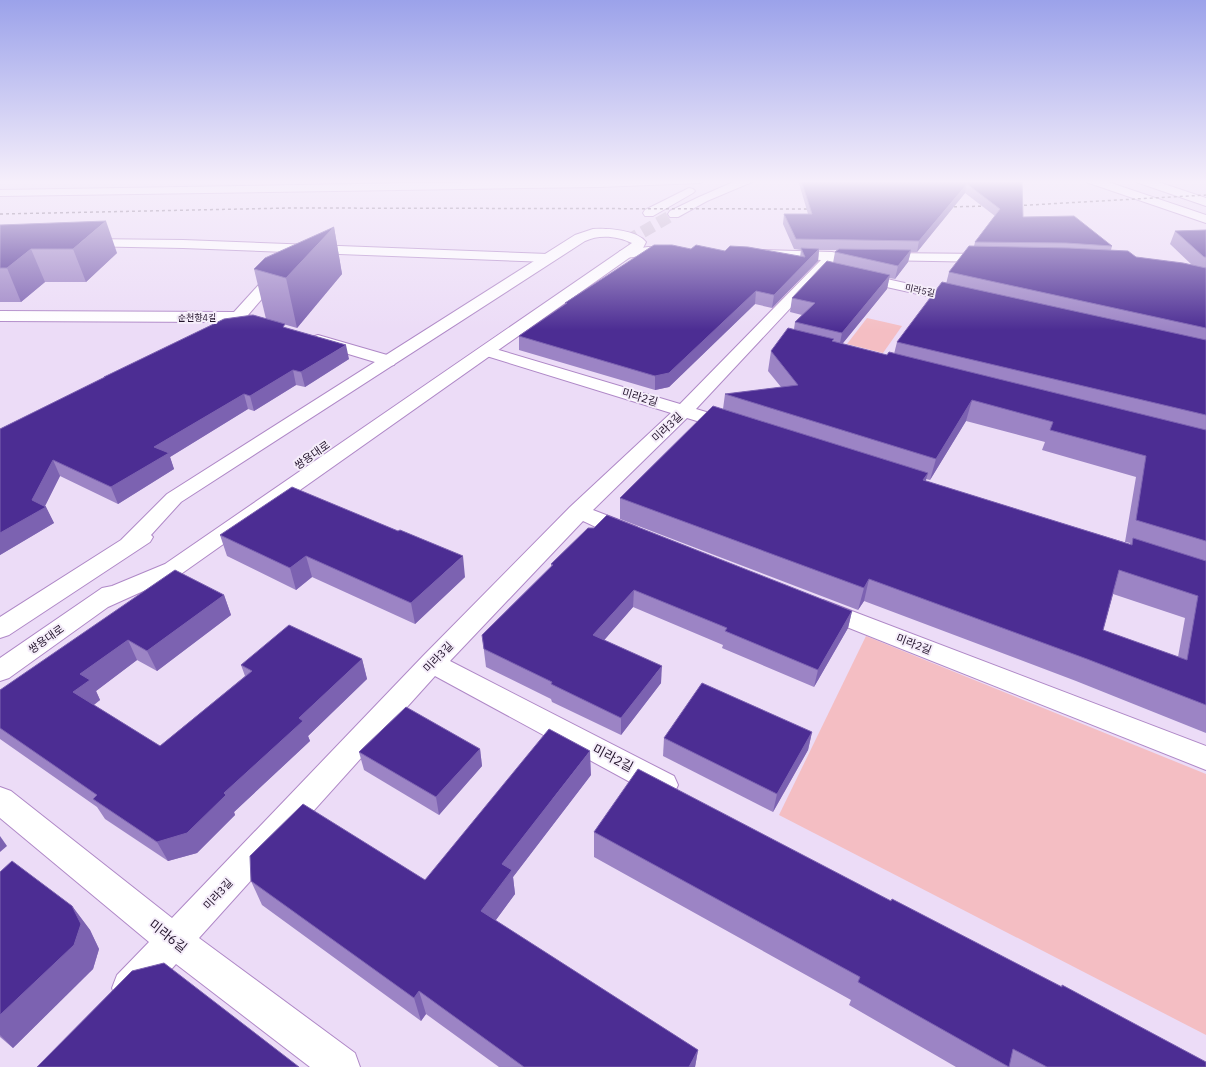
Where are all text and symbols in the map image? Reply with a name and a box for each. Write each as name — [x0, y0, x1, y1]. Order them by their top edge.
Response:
street label: 미라5길 — [904, 281, 936, 299]
street label: 순천향4길 — [178, 312, 216, 323]
street label: 미라2길 — [620, 385, 660, 409]
street label: 미라3길 — [649, 409, 685, 445]
street label: 쌍용대로 — [291, 438, 333, 472]
street label: 쌍용대로 — [25, 622, 67, 656]
street label: 미라2길 — [894, 631, 934, 657]
street label: 미라3길 — [420, 639, 456, 675]
street label: 미라2길 — [590, 740, 636, 776]
street label: 미라3길 — [200, 876, 236, 912]
street label: 미라6길 — [146, 916, 190, 956]

